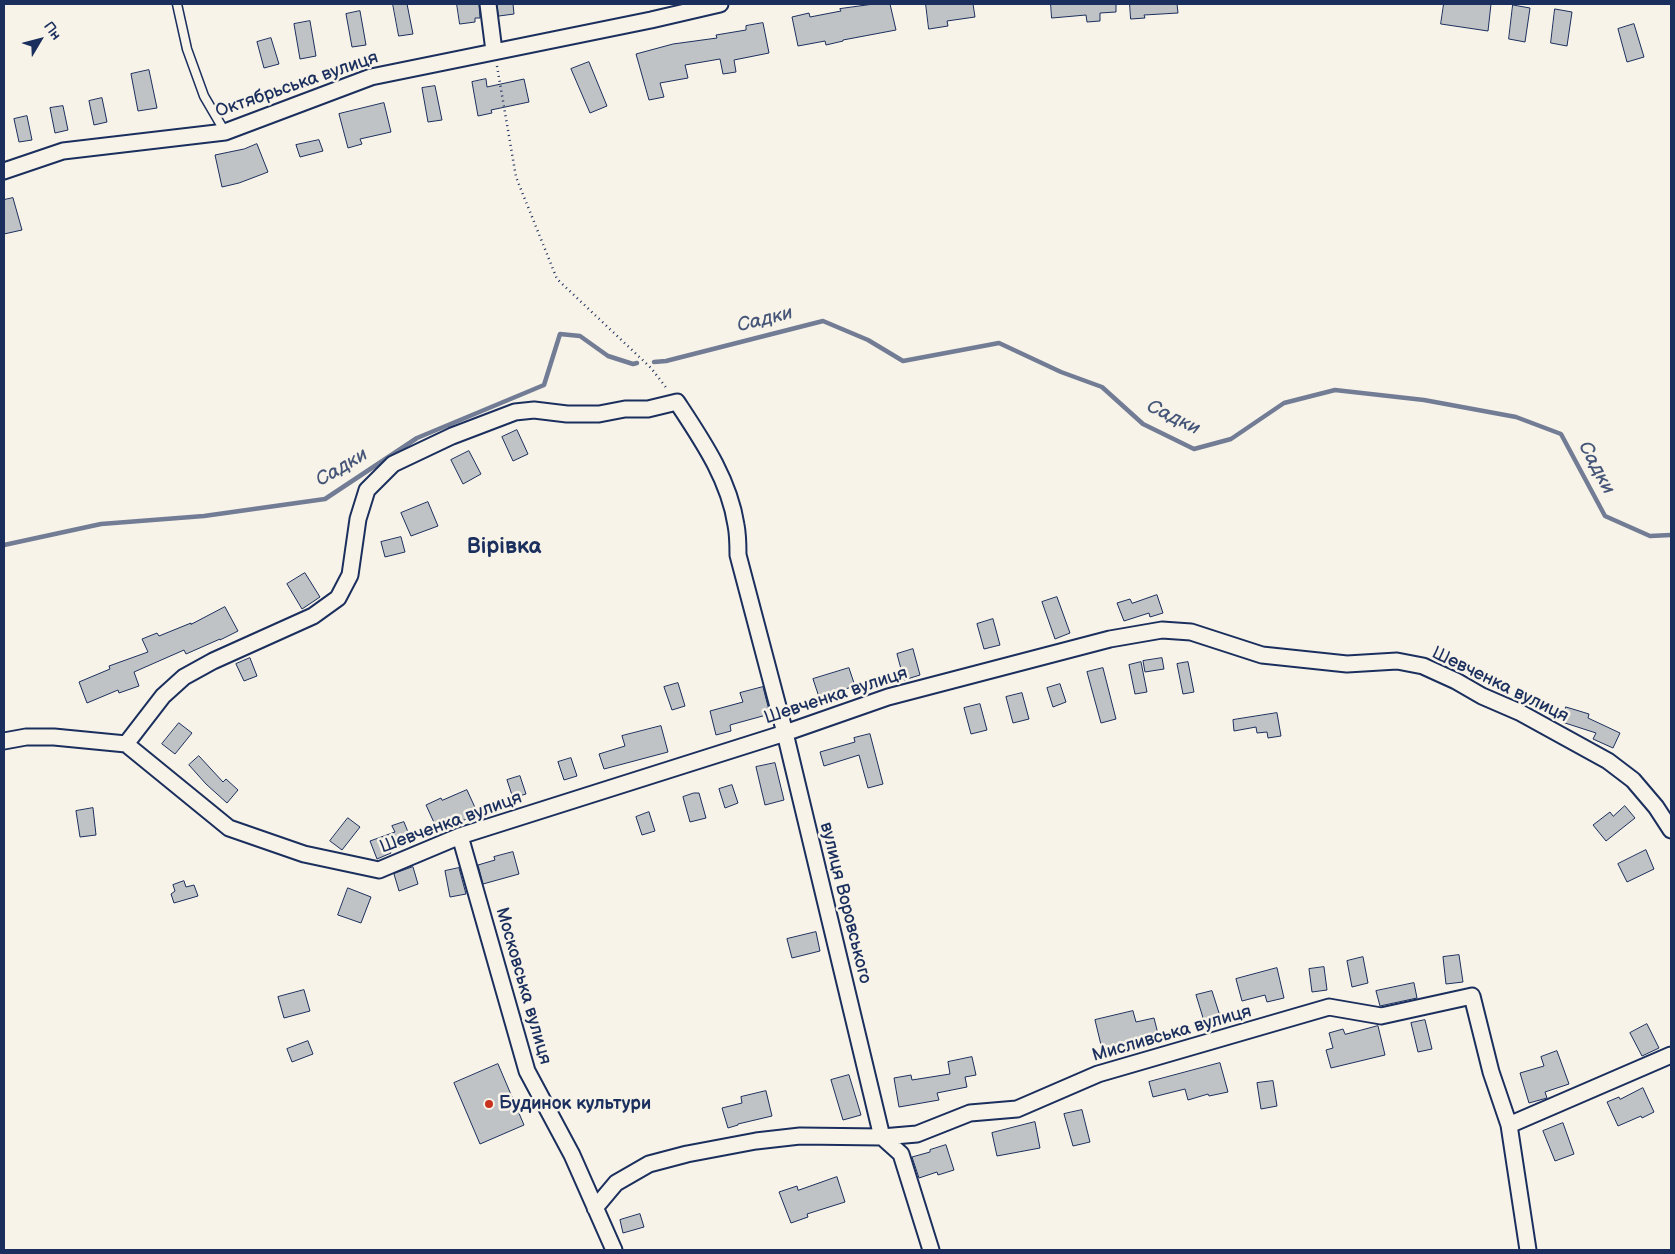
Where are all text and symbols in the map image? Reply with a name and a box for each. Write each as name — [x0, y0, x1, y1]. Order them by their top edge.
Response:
north arrow — [15, 15, 65, 65]
text: Пн — [40, 18, 65, 43]
street label: Октябрьська вулиця — [213, 47, 381, 123]
water label: Садки — [735, 302, 795, 338]
water label: Садки — [1143, 395, 1203, 441]
water label: Садки — [1573, 438, 1619, 498]
water label: Садки — [312, 444, 372, 492]
district label: Вірівка — [467, 534, 541, 560]
street label: Шевченка вулиця — [1428, 642, 1572, 728]
street label: Шевченка вулиця — [761, 663, 911, 729]
street label: Шевченка вулиця — [377, 787, 525, 859]
street label: вулиця Воровського — [814, 820, 876, 986]
street label: Московська вулиця — [490, 905, 556, 1067]
street label: Мисливська вулиця — [1090, 1001, 1254, 1067]
place label: Будинок культури — [499, 1093, 651, 1115]
marker: Будинок культури — [483, 1098, 495, 1110]

